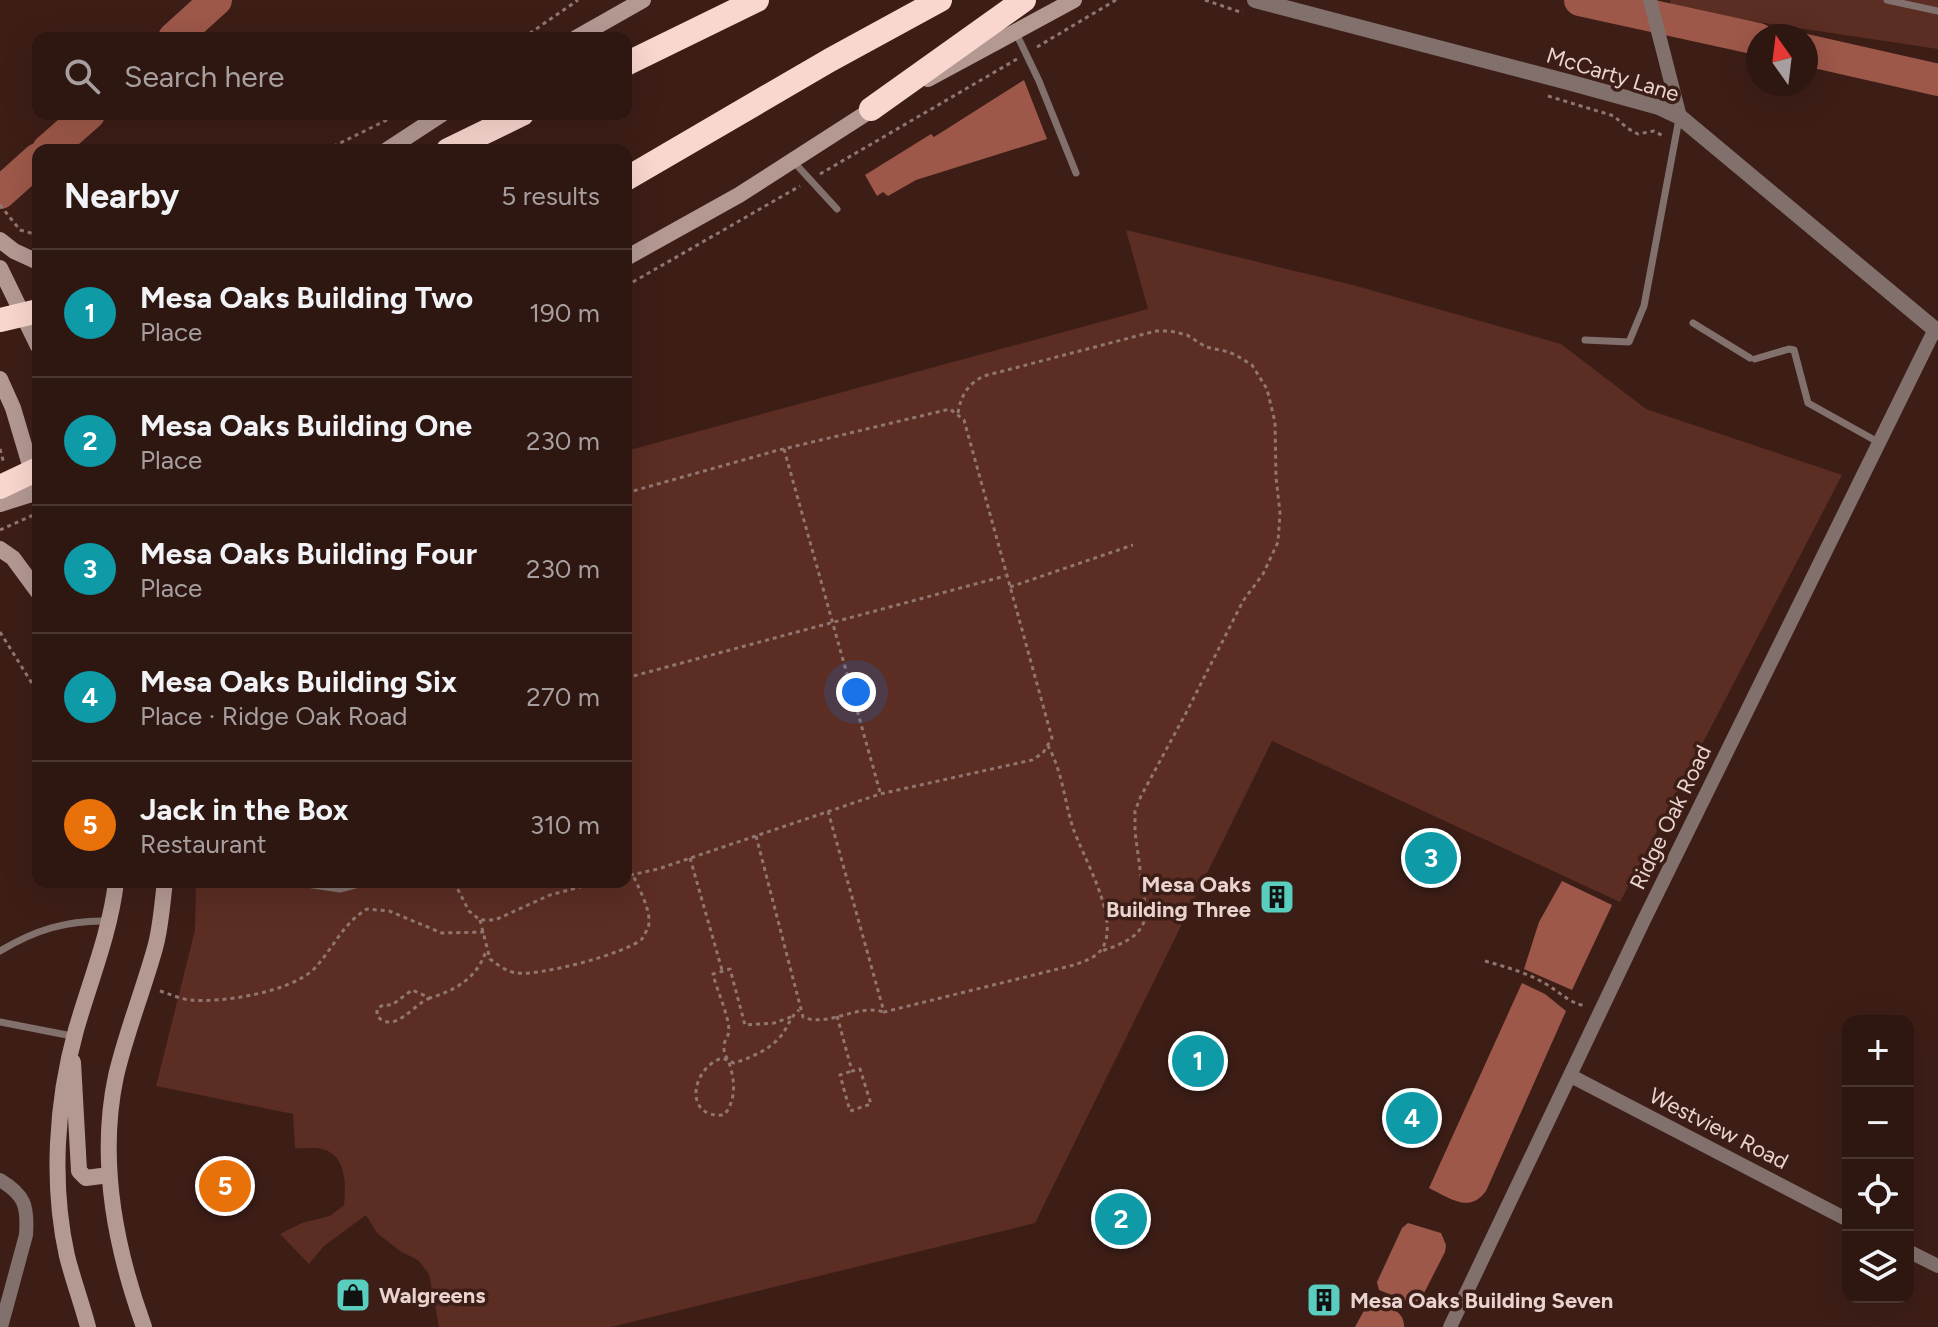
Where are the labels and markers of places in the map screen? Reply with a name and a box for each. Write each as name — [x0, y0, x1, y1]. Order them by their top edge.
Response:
pin: 3 — [1405, 828, 1457, 888]
place label: Mesa Oaks Building Three — [1106, 871, 1251, 923]
building icon: Mesa Oaks Building Three — [1258, 878, 1296, 916]
pin: 1 — [1172, 1031, 1224, 1091]
pin: 4 — [1386, 1088, 1438, 1148]
pin: 5 — [199, 1156, 251, 1216]
pin: 2 — [1095, 1189, 1147, 1249]
shop icon: Walgreens — [334, 1276, 372, 1314]
building icon: Mesa Oaks Building Seven — [1305, 1281, 1343, 1319]
place label: Walgreens — [379, 1282, 486, 1309]
place label: Mesa Oaks Building Seven — [1350, 1287, 1613, 1314]

